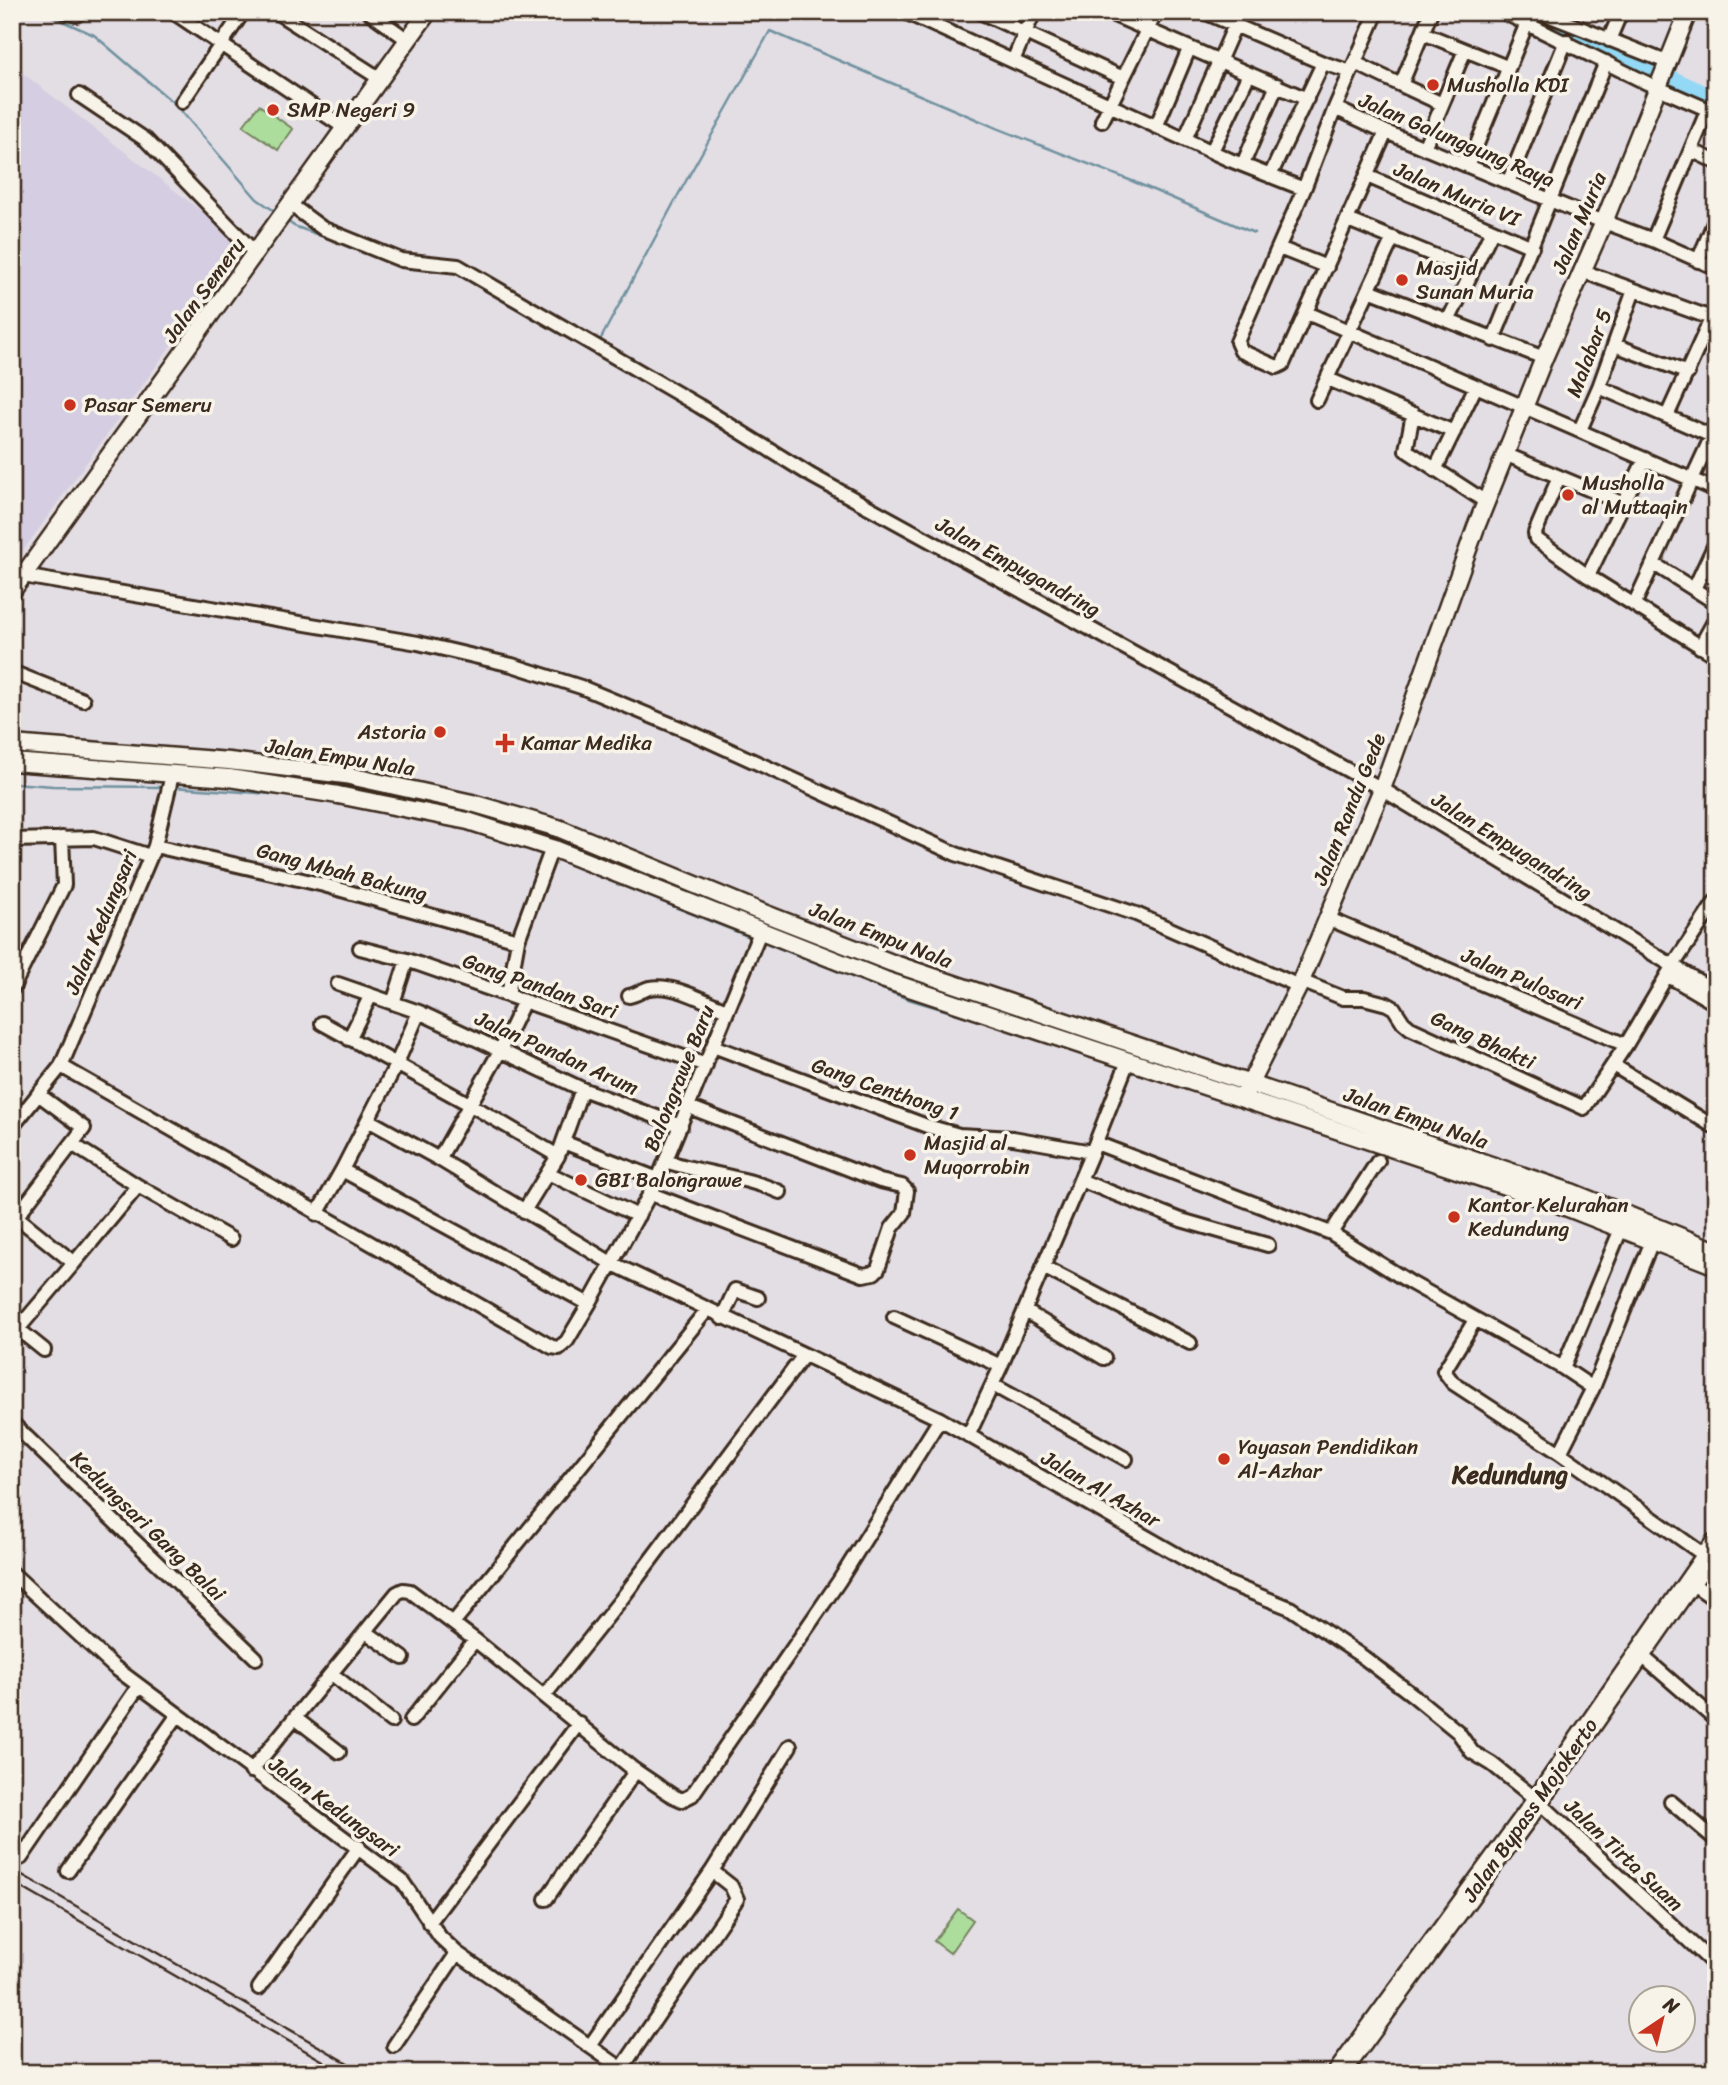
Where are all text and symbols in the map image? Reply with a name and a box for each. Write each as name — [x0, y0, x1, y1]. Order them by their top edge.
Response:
place label: Musholla KDI — [1447, 66, 1570, 104]
marker: Musholla KDI — [1425, 77, 1441, 93]
street label: Jalan Galunggung Raya — [1352, 81, 1562, 199]
place label: SMP Negeri 9 — [287, 91, 415, 129]
marker: SMP Negeri 9 — [265, 102, 281, 118]
street label: Jalan Muria VI — [1387, 150, 1528, 238]
street label: Jalan Muria — [1540, 166, 1618, 281]
street label: Jalan Semeru — [152, 228, 256, 352]
place label: Masjid Sunan Muria — [1416, 249, 1534, 311]
marker: Masjid Sunan Muria — [1394, 272, 1410, 288]
street label: Malabar 5 — [1555, 303, 1623, 403]
place label: Pasar Semeru — [84, 386, 212, 424]
marker: Pasar Semeru — [62, 397, 78, 413]
place label: Musholla al Muttaqin — [1582, 464, 1688, 526]
marker: Musholla al Muttaqin — [1560, 487, 1576, 503]
street label: Jalan Empugandring — [928, 505, 1108, 628]
place label: Astoria — [357, 713, 426, 751]
marker: Astoria — [432, 724, 448, 740]
place label: Kamar Medika — [521, 724, 652, 762]
street label: Jalan Empu Nala — [262, 726, 418, 788]
street label: Jalan Randu Gede — [1301, 727, 1397, 892]
marker: Kamar Medika — [495, 733, 515, 753]
street label: Jalan Empugandring — [1423, 781, 1600, 911]
street label: Gang Mbah Bakung — [252, 831, 432, 913]
street label: Jalan Kedungsari — [53, 842, 149, 1001]
street label: Jalan Empu Nala — [803, 890, 959, 980]
street label: Jalan Pulosari — [1454, 936, 1590, 1022]
street label: Gang Pandan Sari — [457, 942, 624, 1031]
street label: Jalan Pandan Arum — [468, 999, 645, 1106]
street label: Balongrawe Baru — [632, 999, 726, 1157]
street label: Gang Bhakti — [1424, 999, 1543, 1081]
street label: Gang Centhong 1 — [806, 1046, 964, 1132]
street label: Jalan Empu Nala — [1338, 1075, 1494, 1161]
place label: Masjid al Muqorrobin — [924, 1124, 1030, 1186]
marker: Masjid al Muqorrobin — [902, 1147, 918, 1163]
place label: GBI Balongrawe — [595, 1161, 743, 1199]
marker: GBI Balongrawe — [573, 1172, 589, 1188]
place label: Kantor Kelurahan Kedundung — [1468, 1186, 1629, 1248]
marker: Kantor Kelurahan Kedundung — [1446, 1209, 1462, 1225]
place label: Yayasan Pendidikan Al-Azhar — [1237, 1428, 1418, 1490]
street label: Jalan Al Azhar — [1033, 1439, 1169, 1539]
street label: Kedungsari Gang Balai — [61, 1441, 236, 1612]
marker: Yayasan Pendidikan Al-Azhar — [1216, 1451, 1232, 1467]
district label: Kedundung — [1451, 1454, 1568, 1496]
street label: Jalan Bypass Mojokerto — [1451, 1709, 1608, 1911]
street label: Jalan Kedungsari — [260, 1746, 409, 1868]
street label: Jalan Tirta Suam — [1554, 1788, 1693, 1921]
north arrow — [1626, 1983, 1696, 2054]
text: N — [1656, 1988, 1687, 2023]

